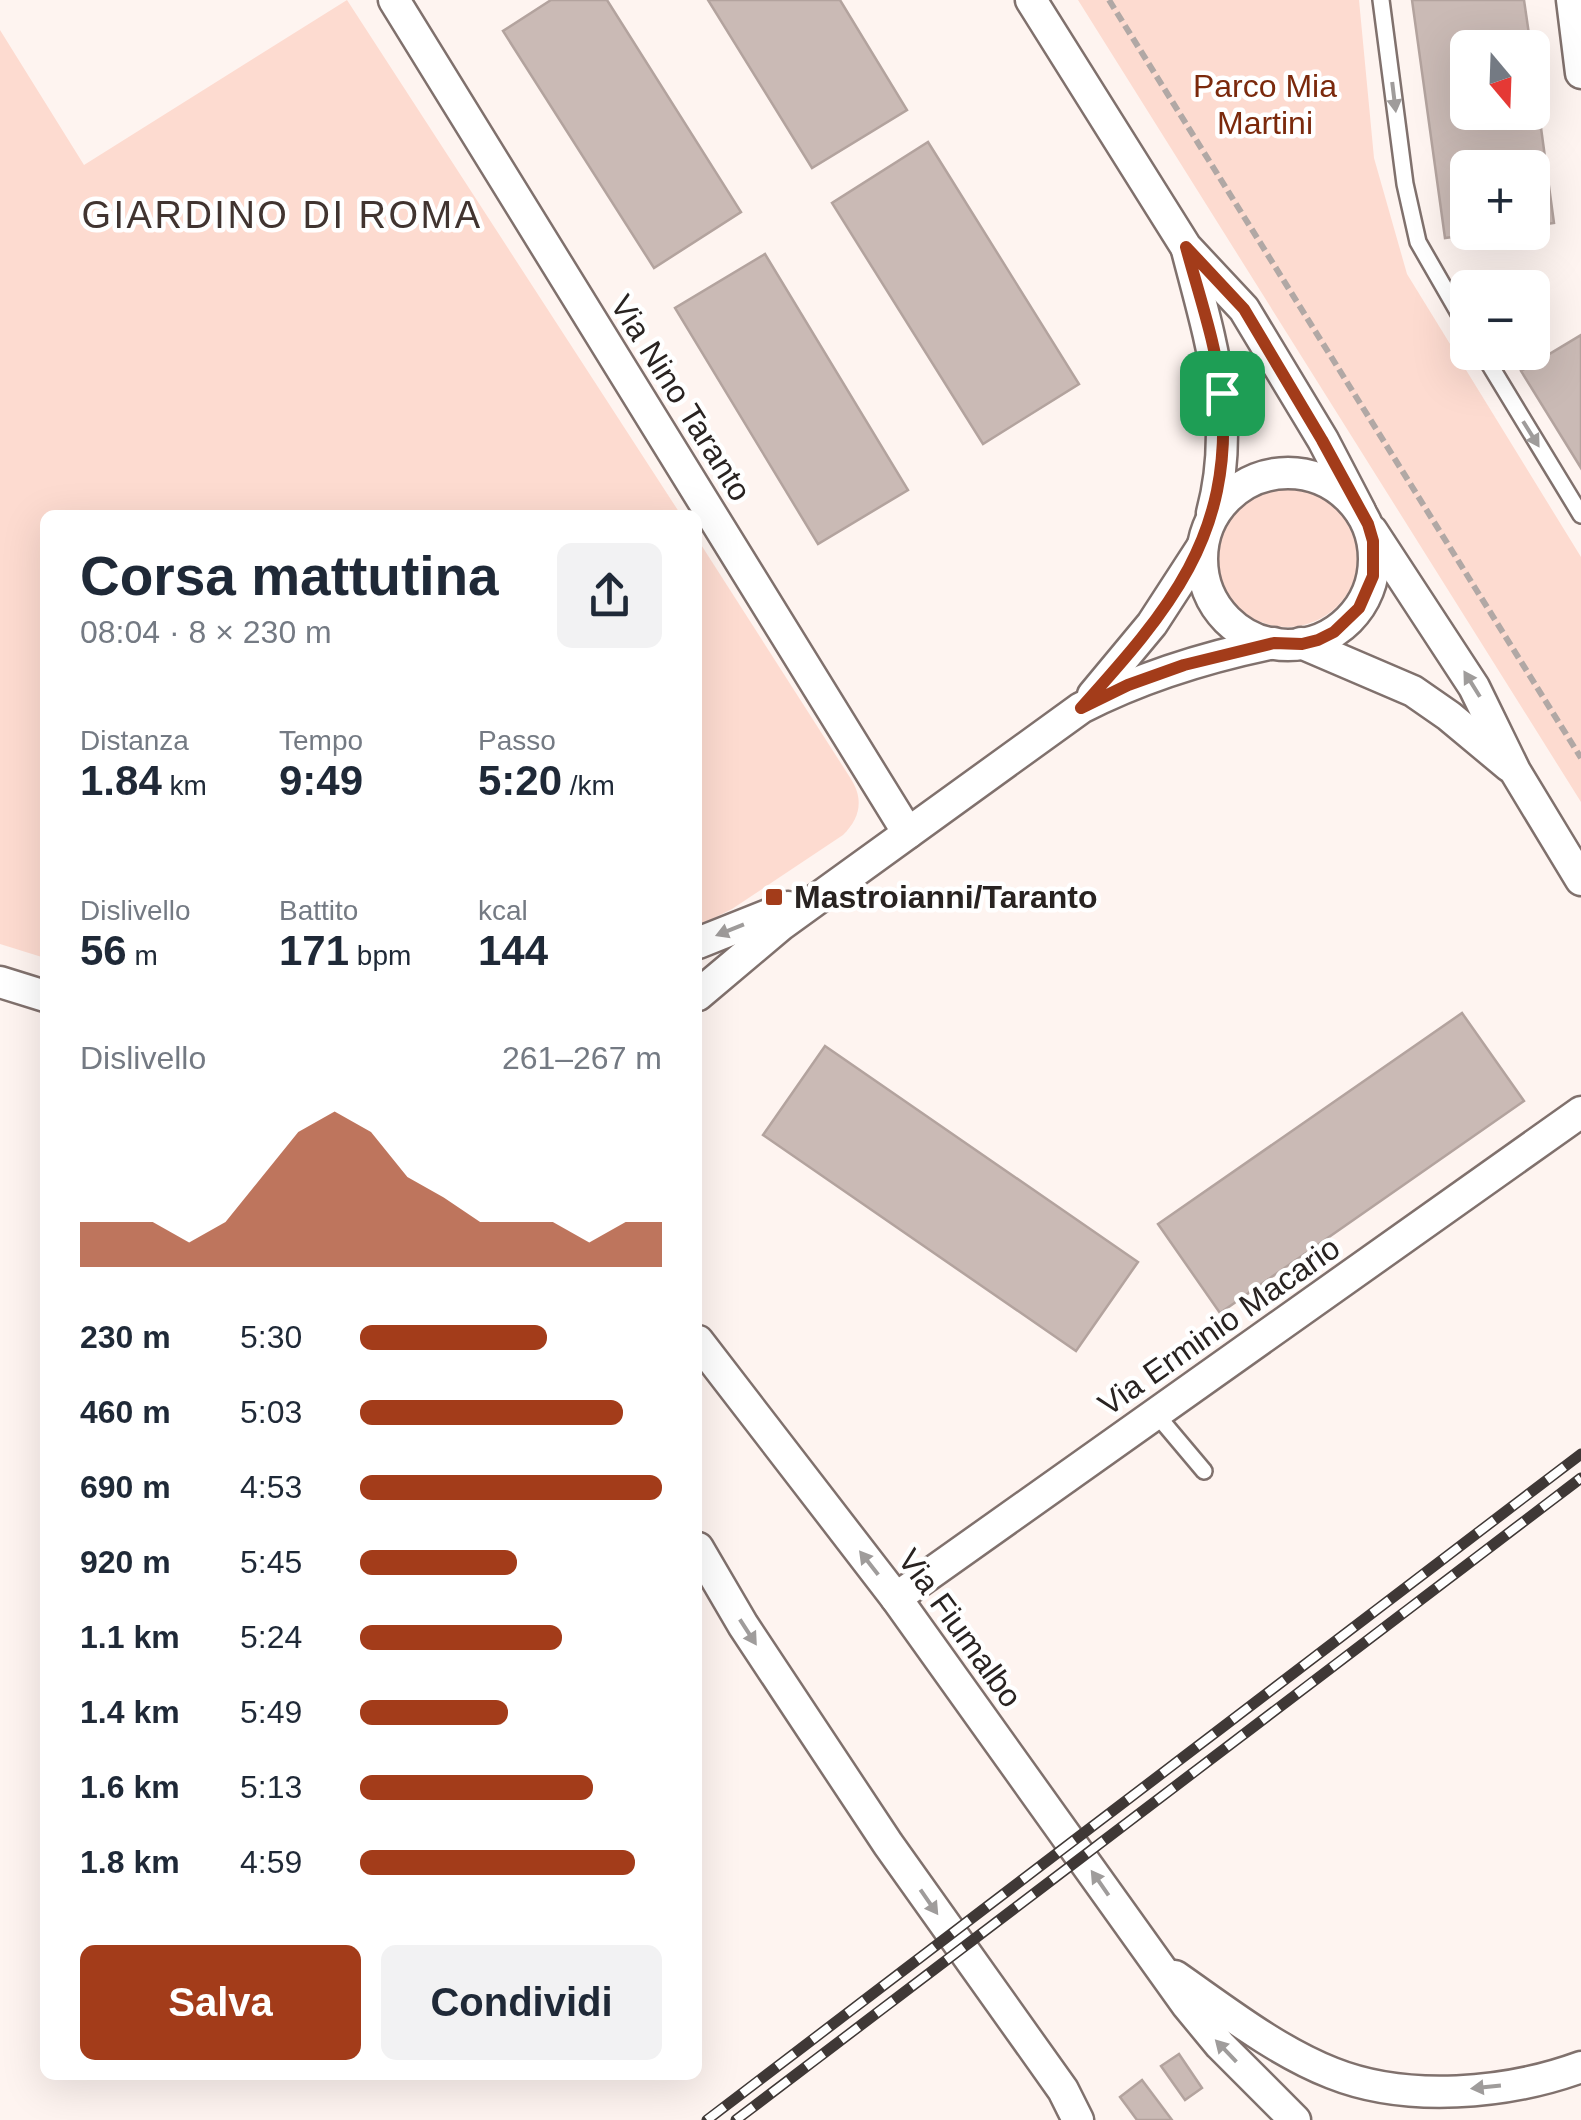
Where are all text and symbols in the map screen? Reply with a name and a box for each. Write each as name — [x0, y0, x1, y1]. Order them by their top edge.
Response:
north arrow — [1450, 30, 1550, 130]
map controls — [1450, 30, 1550, 370]
park label: Parco Mia Martini — [1193, 68, 1337, 141]
one-way arrow — [1386, 81, 1402, 113]
button: + — [1450, 150, 1550, 250]
district label: GIARDINO DI ROMA — [81, 194, 483, 236]
button: − — [1450, 270, 1550, 370]
street label: Via Nino Taranto — [603, 289, 759, 507]
pin — [1180, 351, 1265, 436]
icon: arrive — [1195, 366, 1250, 421]
one-way arrow — [1522, 420, 1539, 448]
button: share — [557, 543, 662, 648]
text: Corsa mattutina — [80, 545, 499, 607]
text: 08:04 · 8 × 230 m — [80, 614, 332, 650]
one-way arrow — [1464, 670, 1481, 698]
text: Distanza — [80, 725, 189, 756]
text: Tempo — [279, 725, 363, 756]
text: Passo — [478, 725, 556, 756]
text: 1.84 — [80, 757, 162, 804]
text: 9:49 — [279, 757, 363, 804]
text: 5:20 — [478, 757, 562, 804]
text: km — [162, 770, 207, 801]
text: /km — [562, 770, 615, 801]
place label: Mastroianni/Taranto — [794, 879, 1097, 915]
marker: Mastroianni/Taranto — [763, 886, 785, 908]
text: Dislivello — [80, 895, 190, 926]
text: Battito — [279, 895, 358, 926]
text: kcal — [478, 895, 528, 926]
one-way arrow — [715, 923, 745, 939]
text: 56 — [80, 927, 127, 974]
text: 171 — [279, 927, 349, 974]
text: 144 — [478, 927, 548, 974]
text: m — [127, 940, 158, 971]
text: bpm — [349, 940, 411, 971]
text: Dislivello — [80, 1040, 206, 1076]
text: 261–267 m — [502, 1040, 662, 1076]
street label: Via Erminio Macario — [1092, 1229, 1346, 1423]
text: 230 m — [80, 1319, 171, 1355]
text: 5:30 — [240, 1319, 302, 1355]
text: 460 m — [80, 1394, 171, 1430]
text: 5:03 — [240, 1394, 302, 1430]
text: 690 m — [80, 1469, 171, 1505]
text: 4:53 — [240, 1469, 302, 1505]
street label: Via Fiumalbo — [891, 1542, 1029, 1714]
text: 920 m — [80, 1544, 171, 1580]
text: 5:45 — [240, 1544, 302, 1580]
one-way arrow — [859, 1550, 880, 1575]
one-way arrow — [738, 1618, 756, 1645]
text: 1.1 km — [80, 1619, 180, 1655]
text: 5:24 — [240, 1619, 302, 1655]
text: 1.4 km — [80, 1694, 180, 1730]
text: 5:49 — [240, 1694, 302, 1730]
text: 1.6 km — [80, 1769, 180, 1805]
text: 5:13 — [240, 1769, 302, 1805]
text: 1.8 km — [80, 1844, 180, 1880]
text: 4:59 — [240, 1844, 302, 1880]
one-way arrow — [1091, 1870, 1110, 1896]
one-way arrow — [919, 1888, 938, 1915]
button: Salva — [80, 1945, 361, 2060]
button: Condividi — [381, 1945, 662, 2060]
one-way arrow — [1215, 2039, 1238, 2063]
one-way arrow — [1470, 2079, 1501, 2095]

